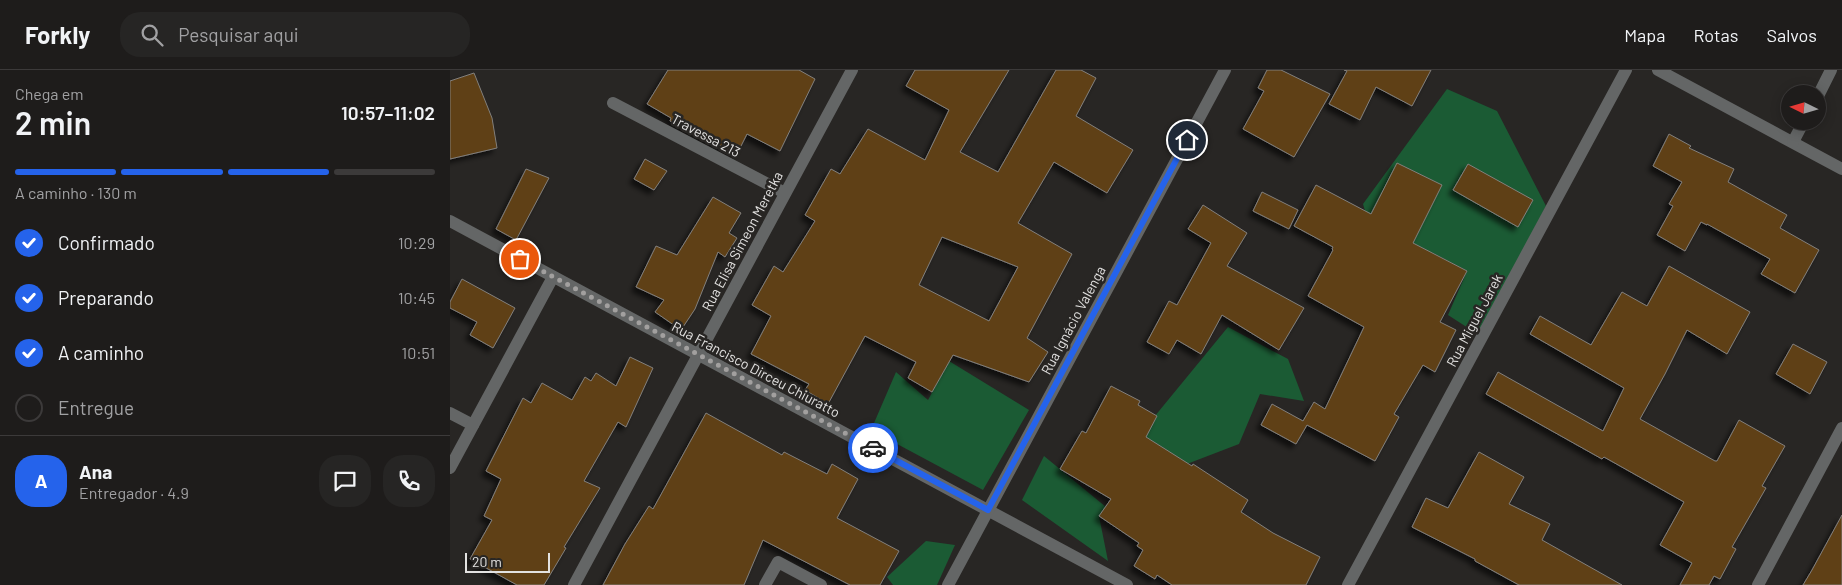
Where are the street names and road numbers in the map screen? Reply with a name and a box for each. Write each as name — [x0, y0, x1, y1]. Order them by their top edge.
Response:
street label: Travessa 213 — [669, 110, 743, 160]
street label: Rua Elisa Simeon Meretka — [698, 168, 786, 314]
street label: Rua Ignácio Valenga — [1037, 263, 1109, 377]
street label: Rua Miguel Jarek — [1442, 271, 1506, 369]
street label: Rua Francisco Dirceu Chiuratto — [669, 317, 843, 421]

